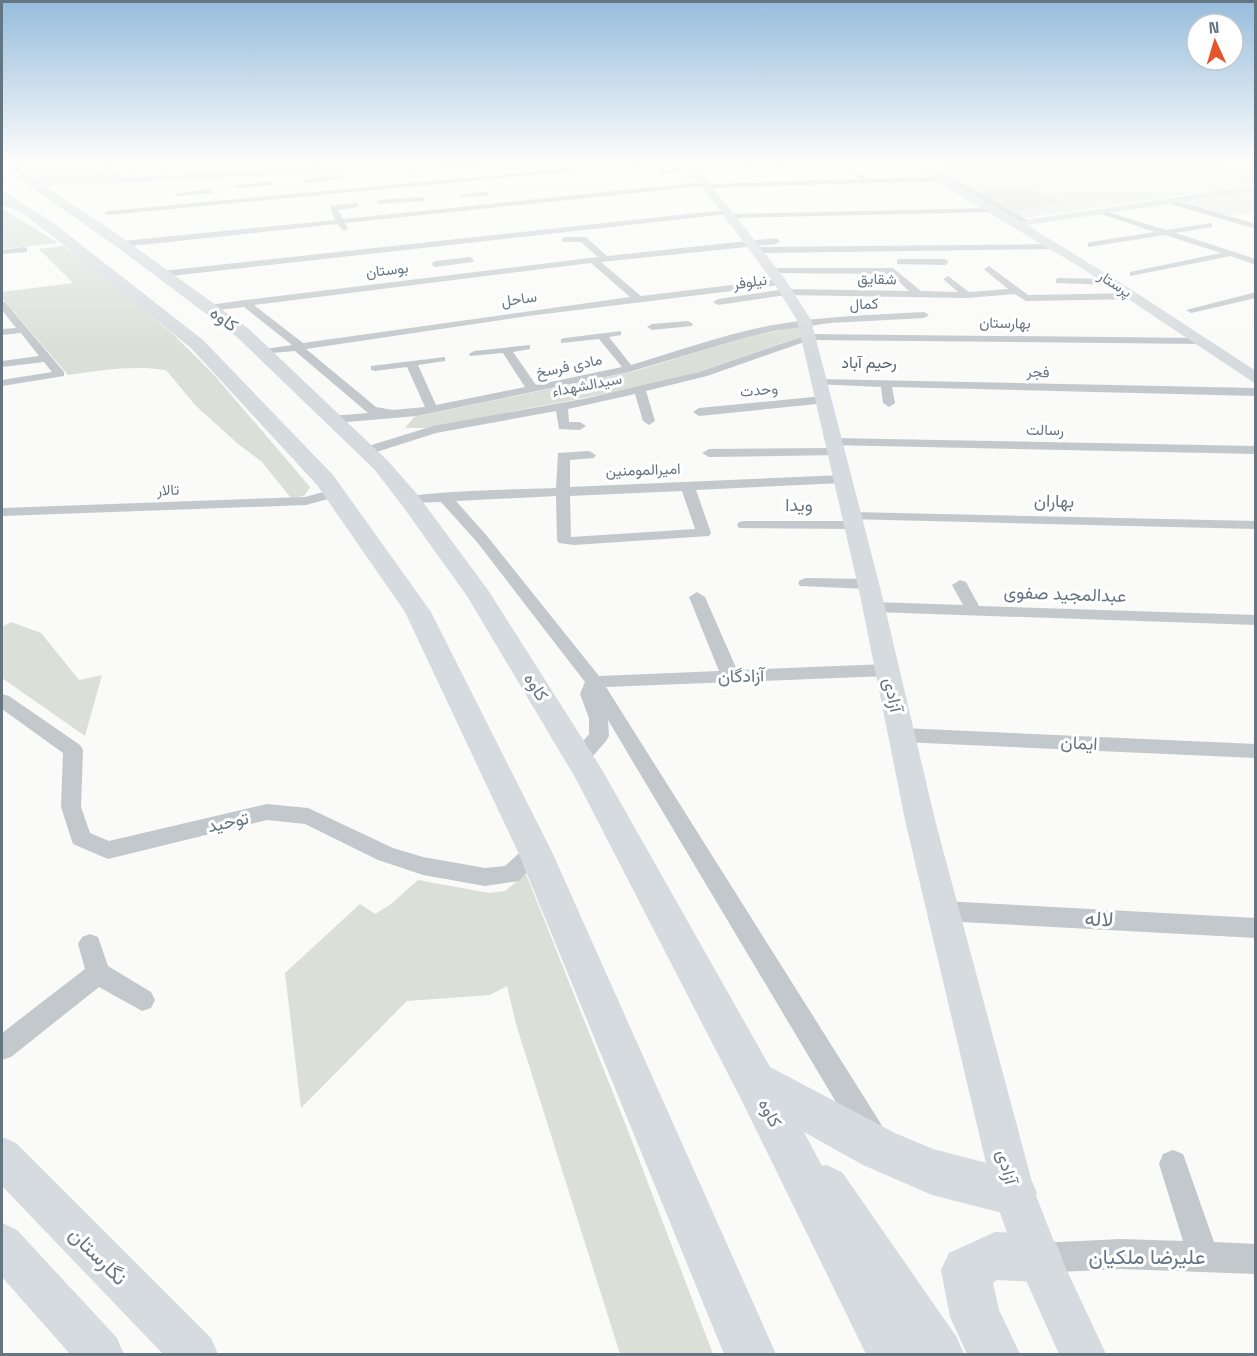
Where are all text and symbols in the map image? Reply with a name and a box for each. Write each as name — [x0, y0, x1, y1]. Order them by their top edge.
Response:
north arrow — [1185, 12, 1245, 72]
text: N — [1208, 17, 1220, 38]
street label: بوستان — [365, 257, 409, 282]
street label: پرستار — [1093, 265, 1136, 302]
street label: شقایق — [857, 269, 897, 289]
street label: نیلوفر — [731, 270, 768, 293]
street label: ساحل — [500, 287, 538, 310]
street label: کمال — [849, 293, 879, 313]
street label: کاوه — [206, 301, 243, 336]
street label: بهارستان — [979, 313, 1031, 332]
street label: مادی فرسخ — [534, 349, 604, 384]
district label: رحیم آباد — [841, 352, 897, 373]
street label: فجر — [1025, 362, 1050, 381]
street label: سیدالشهداء — [550, 368, 624, 401]
street label: وحدت — [739, 378, 779, 401]
street label: رسالت — [1026, 420, 1064, 439]
street label: امیرالمومنین — [605, 459, 681, 481]
street label: تالار — [155, 480, 180, 499]
street label: بهاران — [1034, 489, 1074, 512]
street label: ویدا — [785, 493, 813, 516]
street label: عبدالمجید صفوی — [1003, 580, 1127, 607]
street label: آزادگان — [717, 663, 766, 688]
street label: کاوه — [519, 668, 554, 705]
street label: آزادی — [879, 676, 909, 716]
street label: ایمان — [1060, 730, 1098, 755]
street label: توحید — [205, 806, 251, 837]
street label: لاله — [1084, 904, 1114, 933]
street label: کاوه — [754, 1095, 787, 1131]
street label: آزادی — [992, 1147, 1024, 1188]
street label: نگارستان — [63, 1221, 133, 1291]
street label: علیرضا ملکیان — [1089, 1243, 1205, 1270]

